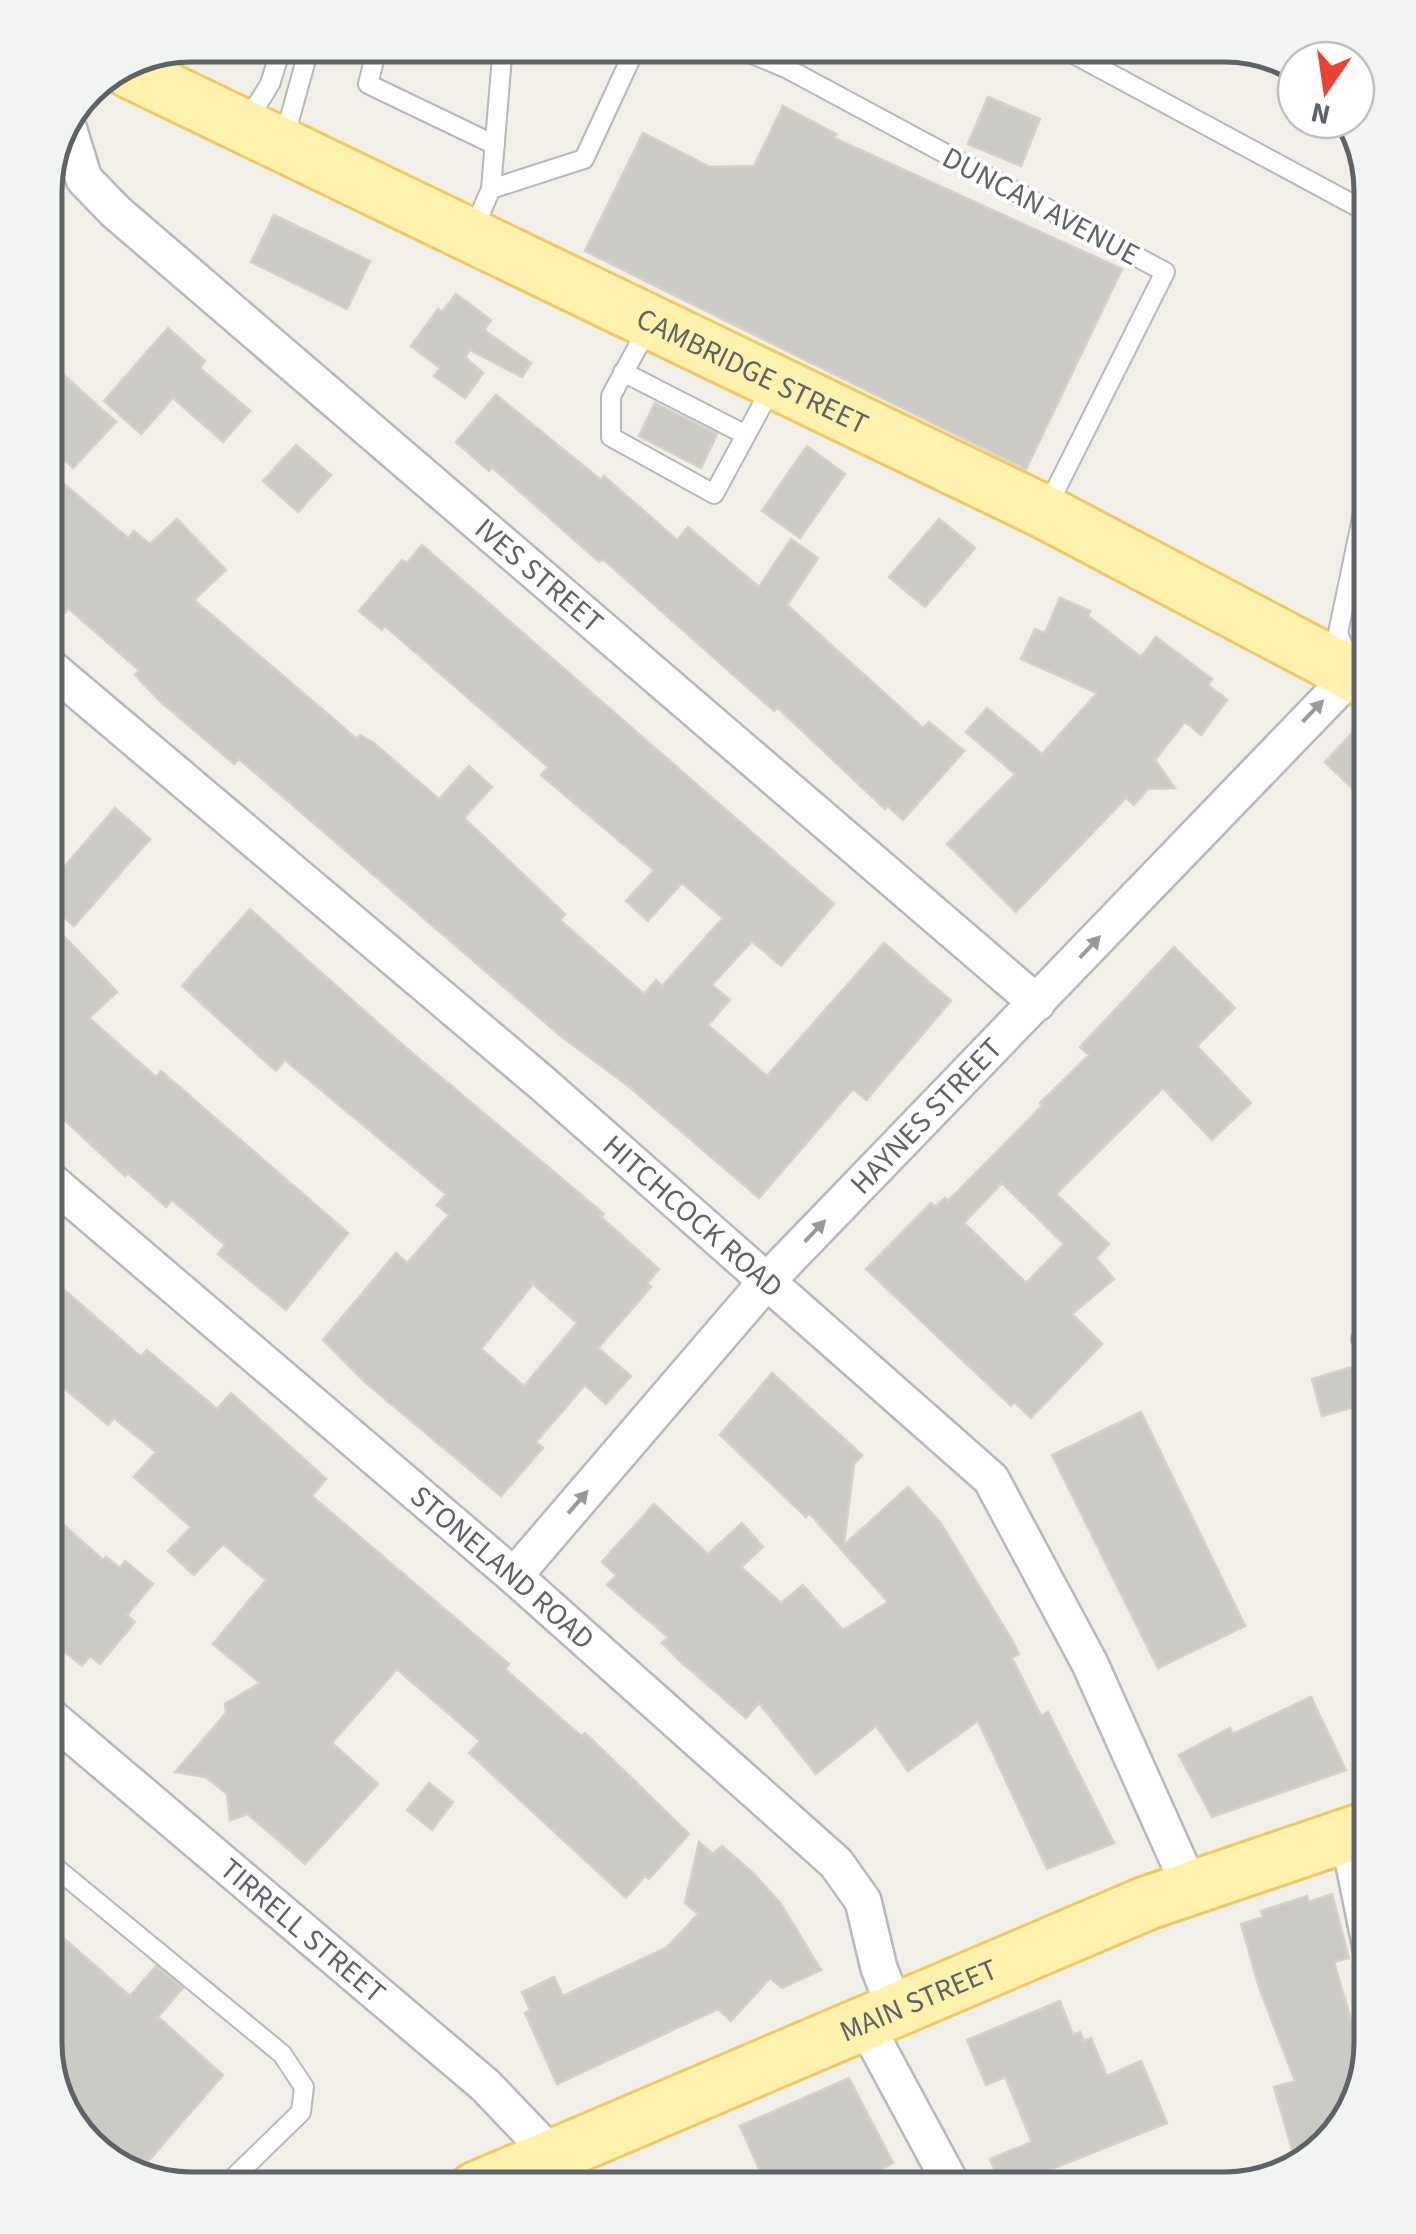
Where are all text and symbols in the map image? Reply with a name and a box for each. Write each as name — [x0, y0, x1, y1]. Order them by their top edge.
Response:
north arrow — [1276, 40, 1376, 140]
text: N — [1307, 92, 1334, 135]
street label: DUNCAN AVENUE — [935, 136, 1147, 277]
street label: CAMBRIDGE STREET — [629, 297, 876, 446]
street label: IVES STREET — [465, 508, 613, 643]
one-way arrow — [1301, 700, 1324, 724]
one-way arrow — [1078, 936, 1101, 960]
street label: HAYNES STREET — [841, 1028, 1013, 1204]
street label: HITCHCOCK ROAD — [593, 1125, 792, 1308]
one-way arrow — [803, 1220, 826, 1244]
street label: STONELAND ROAD — [400, 1475, 604, 1660]
one-way arrow — [566, 1490, 588, 1515]
street label: TIRRELL STREET — [210, 1848, 395, 2014]
street label: MAIN STREET — [833, 1948, 1004, 2053]

